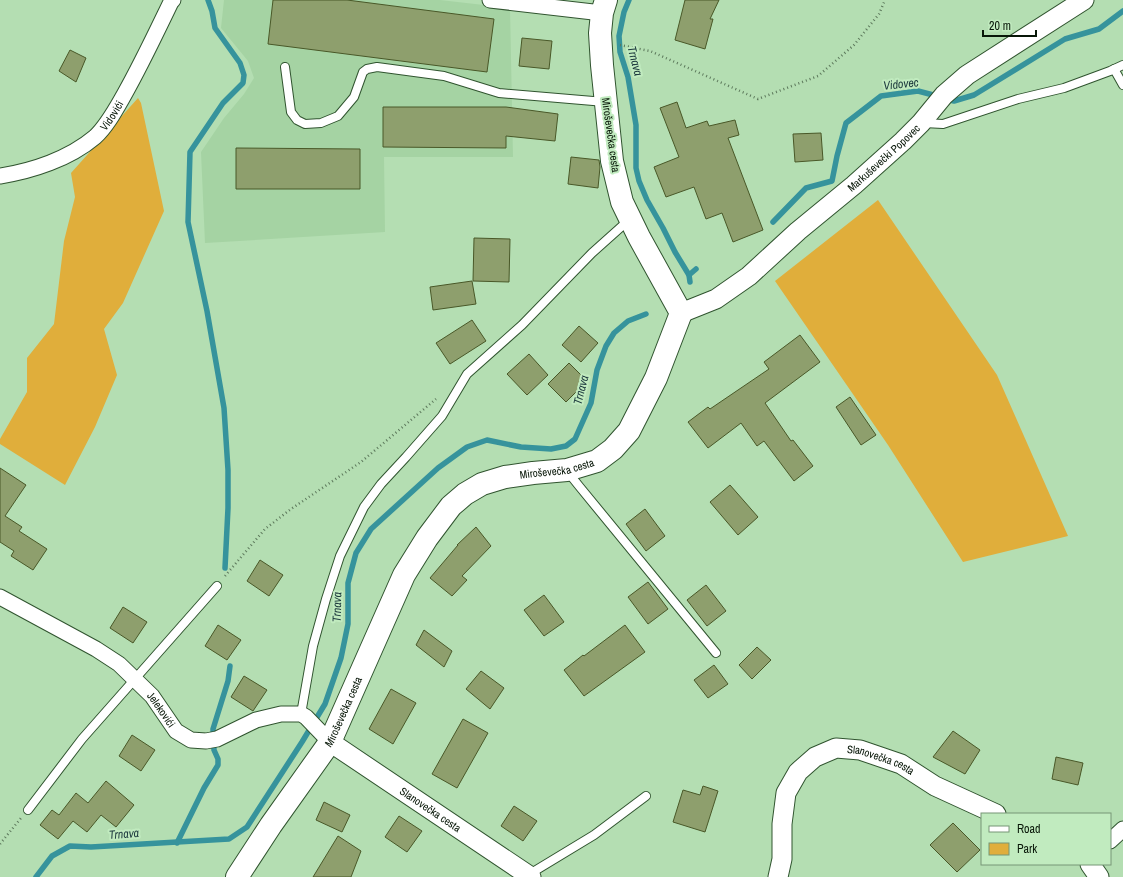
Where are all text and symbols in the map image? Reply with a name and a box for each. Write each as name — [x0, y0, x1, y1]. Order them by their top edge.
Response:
scale bar — [983, 12, 1036, 38]
text: 20 m — [989, 18, 1011, 34]
water label: Trnava — [624, 44, 647, 78]
water label: Vidovec — [883, 74, 919, 94]
street label: Miroševečka cesta — [599, 97, 623, 173]
street label: Vidovići — [97, 98, 126, 133]
street label: Markuševečki Popovec — [844, 121, 923, 195]
water label: Trnava — [570, 373, 593, 407]
street label: Miroševečka cesta — [519, 455, 596, 482]
water label: Trnava — [329, 591, 345, 622]
street label: Miroševečka cesta — [322, 675, 365, 750]
street label: Jelekovići — [144, 688, 178, 730]
street label: Slanovečka cesta — [847, 742, 917, 778]
street label: Slanovečka cesta — [397, 784, 464, 835]
legend — [981, 813, 1111, 865]
text: Road — [1017, 821, 1041, 837]
water label: Trnava — [108, 825, 140, 843]
text: Park — [1017, 841, 1037, 857]

